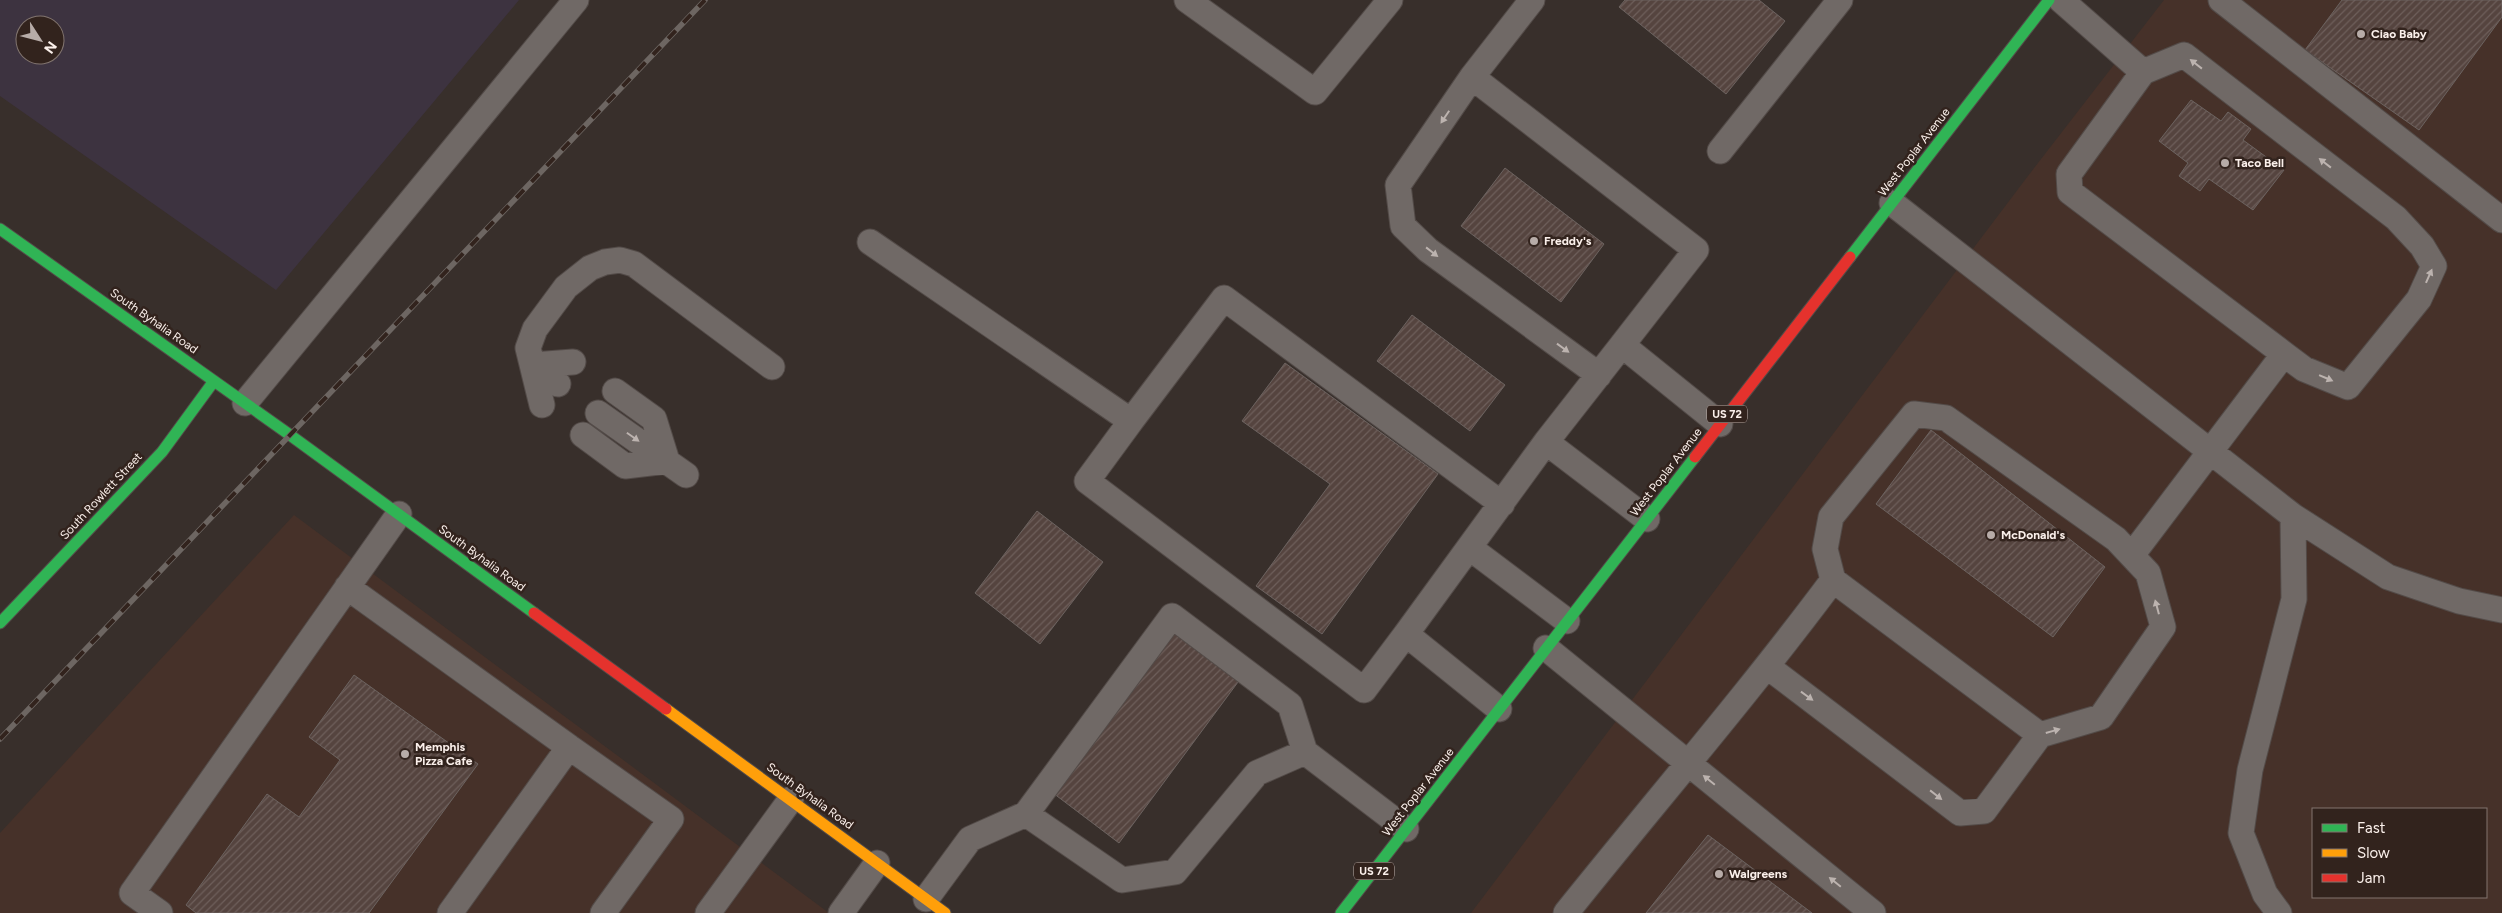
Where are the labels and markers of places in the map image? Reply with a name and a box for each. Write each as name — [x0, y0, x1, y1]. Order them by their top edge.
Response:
place label: Ciao Baby — [2371, 27, 2427, 41]
marker: Ciao Baby — [2355, 28, 2367, 40]
place label: Taco Bell — [2235, 156, 2284, 170]
marker: Taco Bell — [2219, 157, 2231, 169]
place label: Freddy's — [1544, 234, 1592, 248]
marker: Freddy's — [1528, 235, 1540, 247]
place label: McDonald's — [2001, 528, 2065, 542]
marker: McDonald's — [1985, 529, 1997, 541]
place label: Memphis Pizza Cafe — [415, 740, 473, 768]
marker: Memphis Pizza Cafe — [399, 748, 411, 760]
place label: Walgreens — [1729, 867, 1788, 881]
marker: Walgreens — [1713, 868, 1725, 880]

